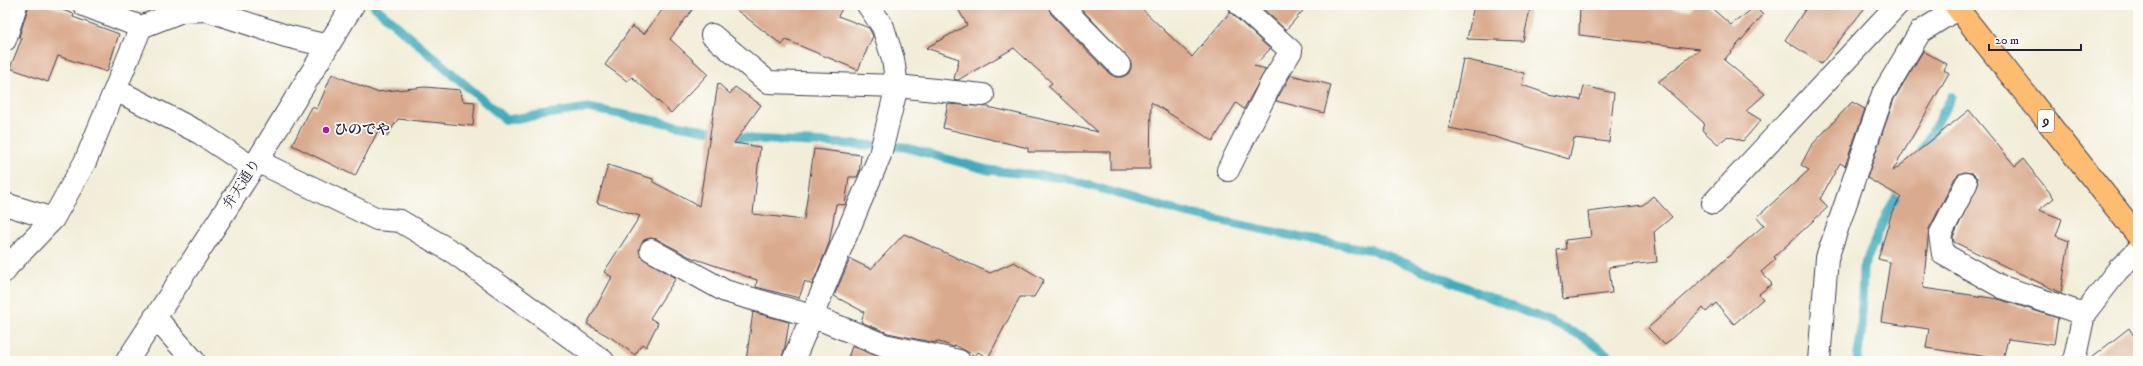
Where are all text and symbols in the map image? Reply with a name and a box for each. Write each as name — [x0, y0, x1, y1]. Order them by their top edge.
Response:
scale bar — [1989, 26, 2081, 52]
text: 20 m — [1995, 33, 2019, 48]
road number: 9 — [2038, 110, 2054, 132]
place label: ひのでや — [334, 121, 390, 139]
marker: ひのでや — [321, 125, 331, 135]
street label: 弁天通り — [219, 156, 265, 212]

